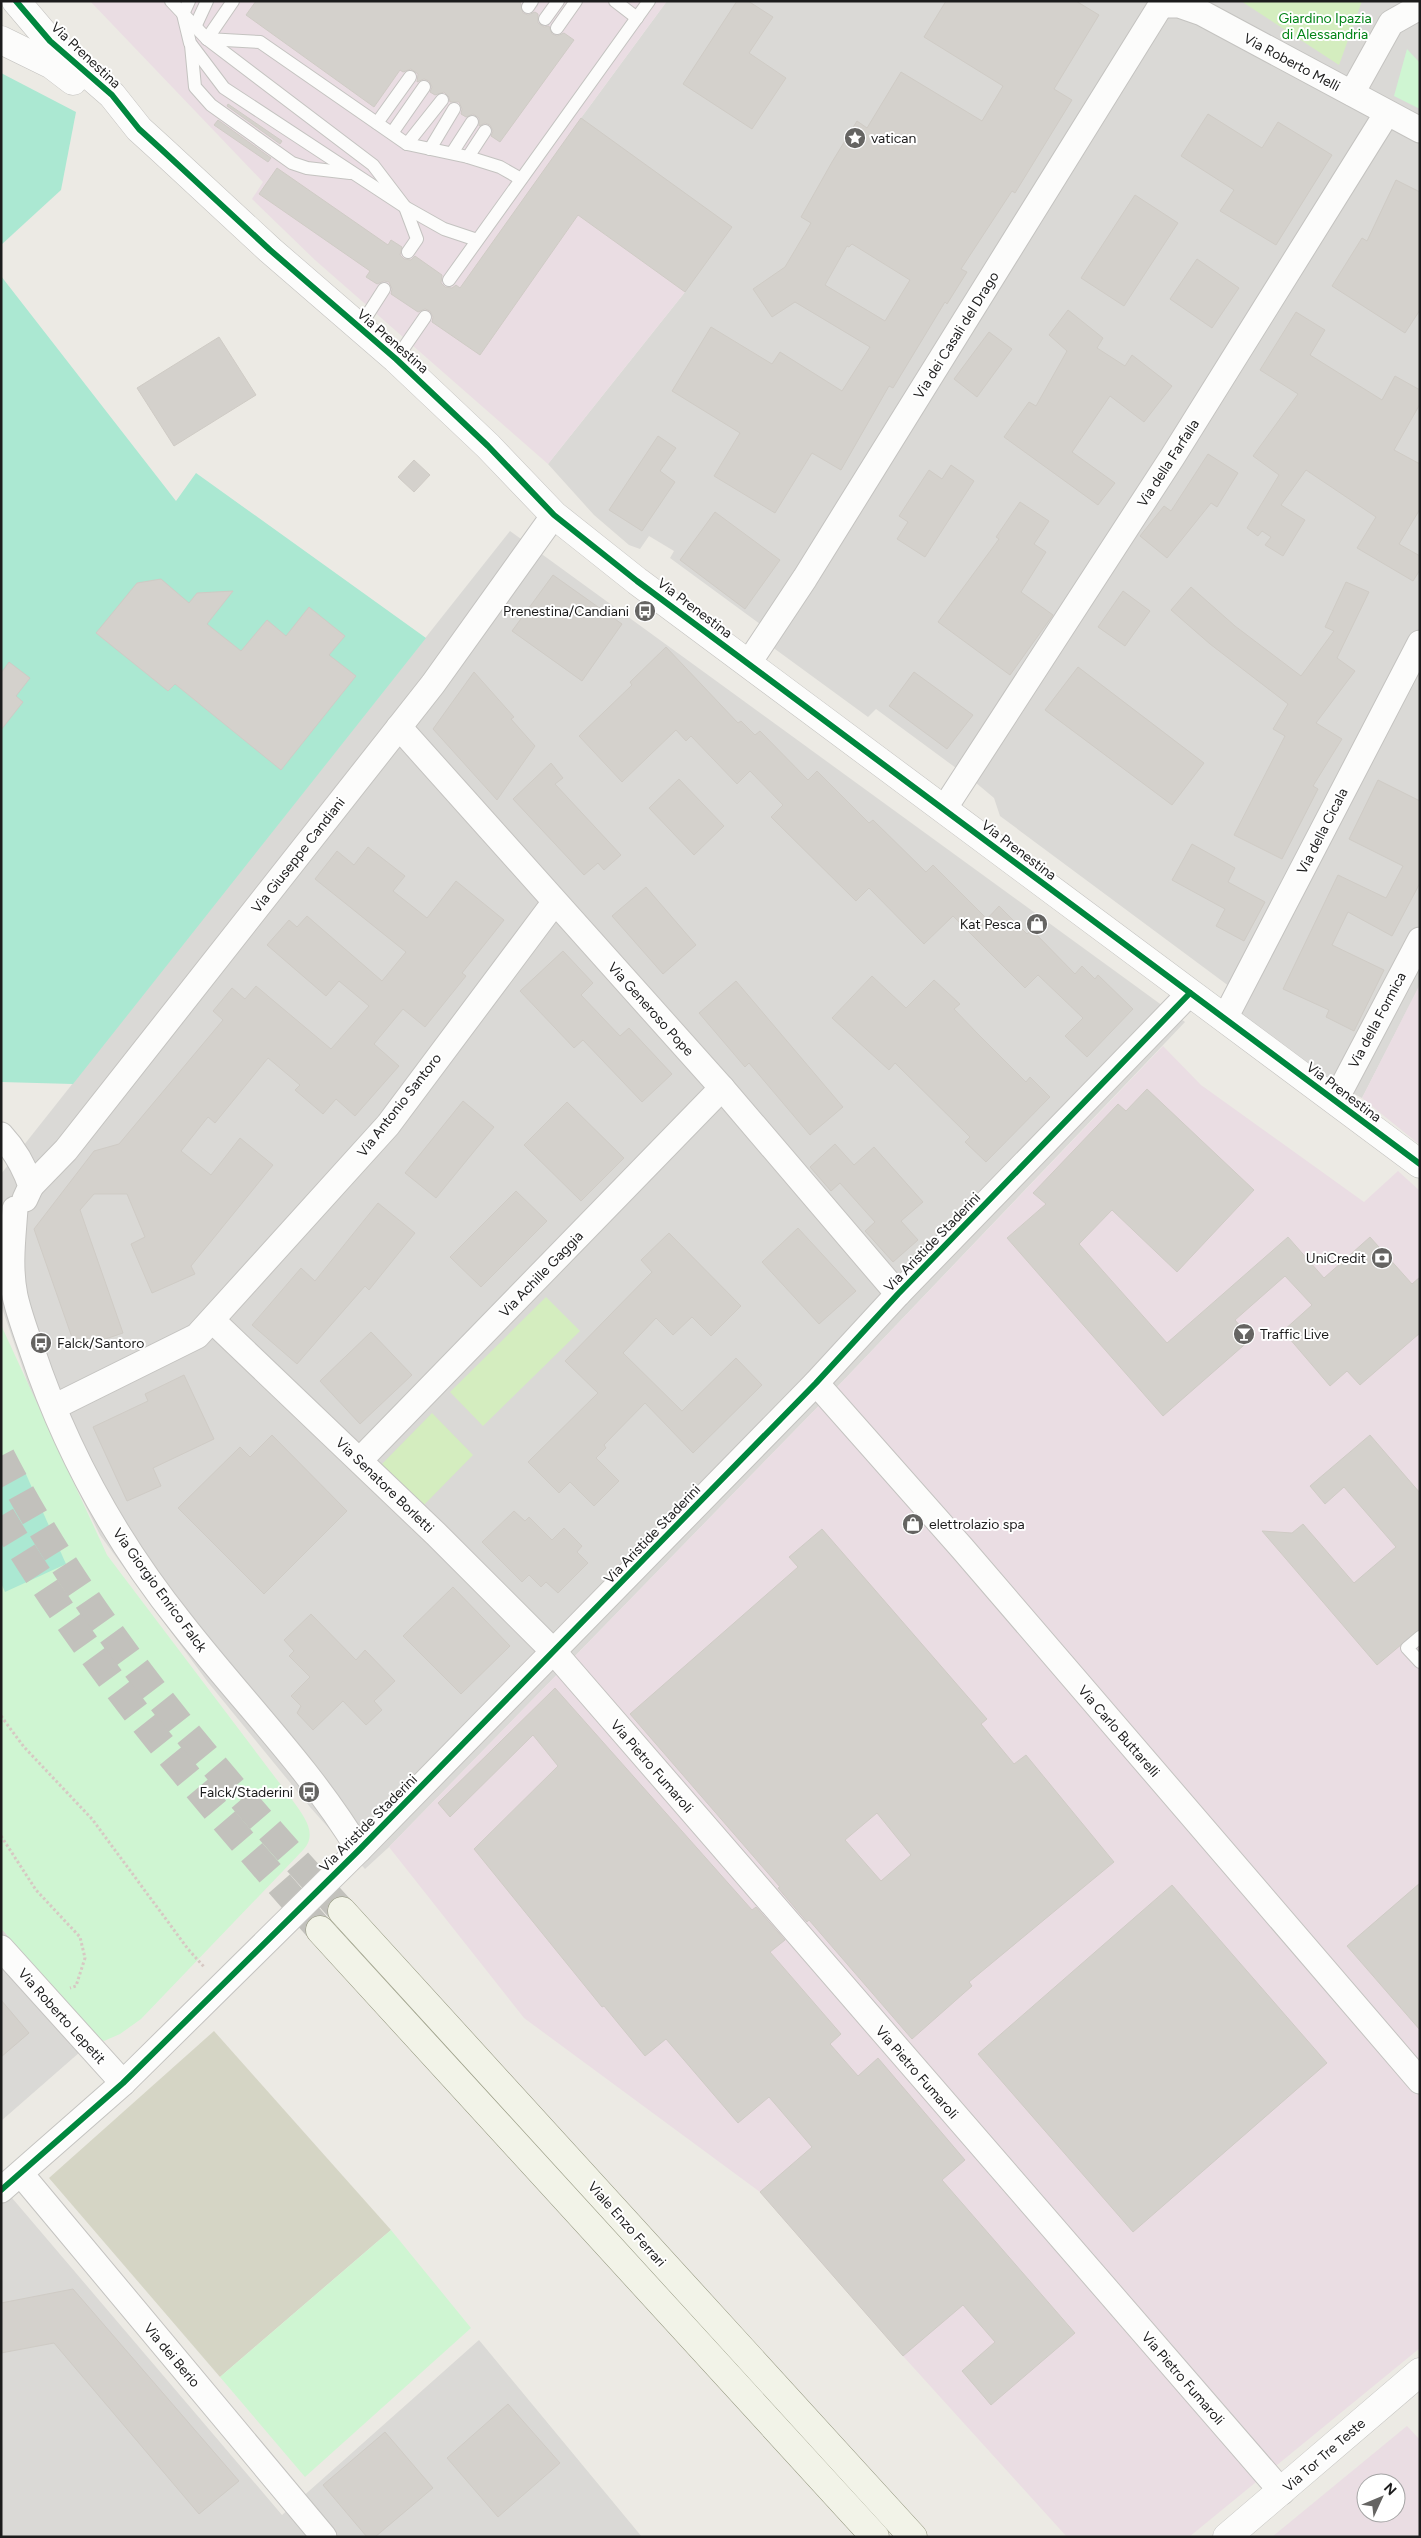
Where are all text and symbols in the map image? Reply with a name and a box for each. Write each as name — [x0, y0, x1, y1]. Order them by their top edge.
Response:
park label: Giardino Ipazia di Alessandria — [1278, 10, 1372, 43]
street label: Via Prenestina — [47, 19, 124, 92]
street label: Via Roberto Melli — [1241, 30, 1343, 95]
place icon: vatican — [843, 126, 867, 150]
place label: vatican — [871, 130, 917, 147]
street label: Via dei Casali del Drago — [910, 268, 1003, 402]
street label: Via Prenestina — [353, 306, 432, 377]
street label: Via della Farfalla — [1134, 416, 1203, 510]
street label: Via Prenestina — [654, 575, 736, 642]
bus stop icon: Prenestina/Candiani — [633, 599, 657, 623]
place label: Prenestina/Candiani — [503, 603, 629, 620]
street label: Via della Cicala — [1293, 785, 1351, 877]
street label: Via Giuseppe Candiani — [248, 794, 349, 916]
street label: Via Prenestina — [978, 817, 1060, 884]
shop icon: Kat Pesca — [1025, 912, 1049, 936]
place label: Kat Pesca — [960, 916, 1021, 933]
street label: Via Generoso Pope — [604, 959, 697, 1060]
street label: Via della Formica — [1345, 969, 1410, 1071]
street label: Via Antonio Santoro — [354, 1050, 445, 1160]
street label: Via Prenestina — [1303, 1059, 1385, 1126]
street label: Via Aristide Staderini — [881, 1189, 984, 1295]
street label: Via Achille Gaggia — [496, 1228, 587, 1321]
bank icon: UniCredit — [1370, 1246, 1394, 1270]
place label: UniCredit — [1306, 1250, 1366, 1267]
bar icon: Traffic Live — [1232, 1322, 1256, 1346]
place label: Traffic Live — [1260, 1326, 1329, 1343]
bus stop icon: Falck/Santoro — [29, 1331, 53, 1355]
place label: Falck/Santoro — [57, 1335, 144, 1352]
street label: Via Senatore Borletti — [332, 1434, 437, 1537]
street label: Via Aristide Staderini — [601, 1481, 704, 1587]
shop icon: elettrolazio spa — [901, 1512, 925, 1536]
place label: elettrolazio spa — [929, 1516, 1025, 1533]
street label: Via Giorgio Enrico Falck — [109, 1525, 210, 1656]
street label: Via Carlo Buttarelli — [1074, 1682, 1163, 1781]
street label: Via Pietro Fumaroli — [607, 1716, 697, 1816]
street label: Via Aristide Staderini — [316, 1771, 421, 1876]
bus stop icon: Falck/Staderini — [297, 1780, 321, 1804]
place label: Falck/Staderini — [200, 1784, 293, 1801]
street label: Via Roberto Lepetit — [14, 1965, 109, 2068]
street label: Via Pietro Fumaroli — [872, 2022, 962, 2122]
street label: Viale Enzo Ferrari — [584, 2178, 669, 2270]
street label: Via dei Berio — [140, 2320, 203, 2391]
street label: Via Pietro Fumaroli — [1138, 2328, 1228, 2428]
street label: Via Tor Tre Teste — [1280, 2415, 1369, 2496]
north arrow — [1356, 2473, 1406, 2523]
text: N — [1380, 2480, 1400, 2499]

